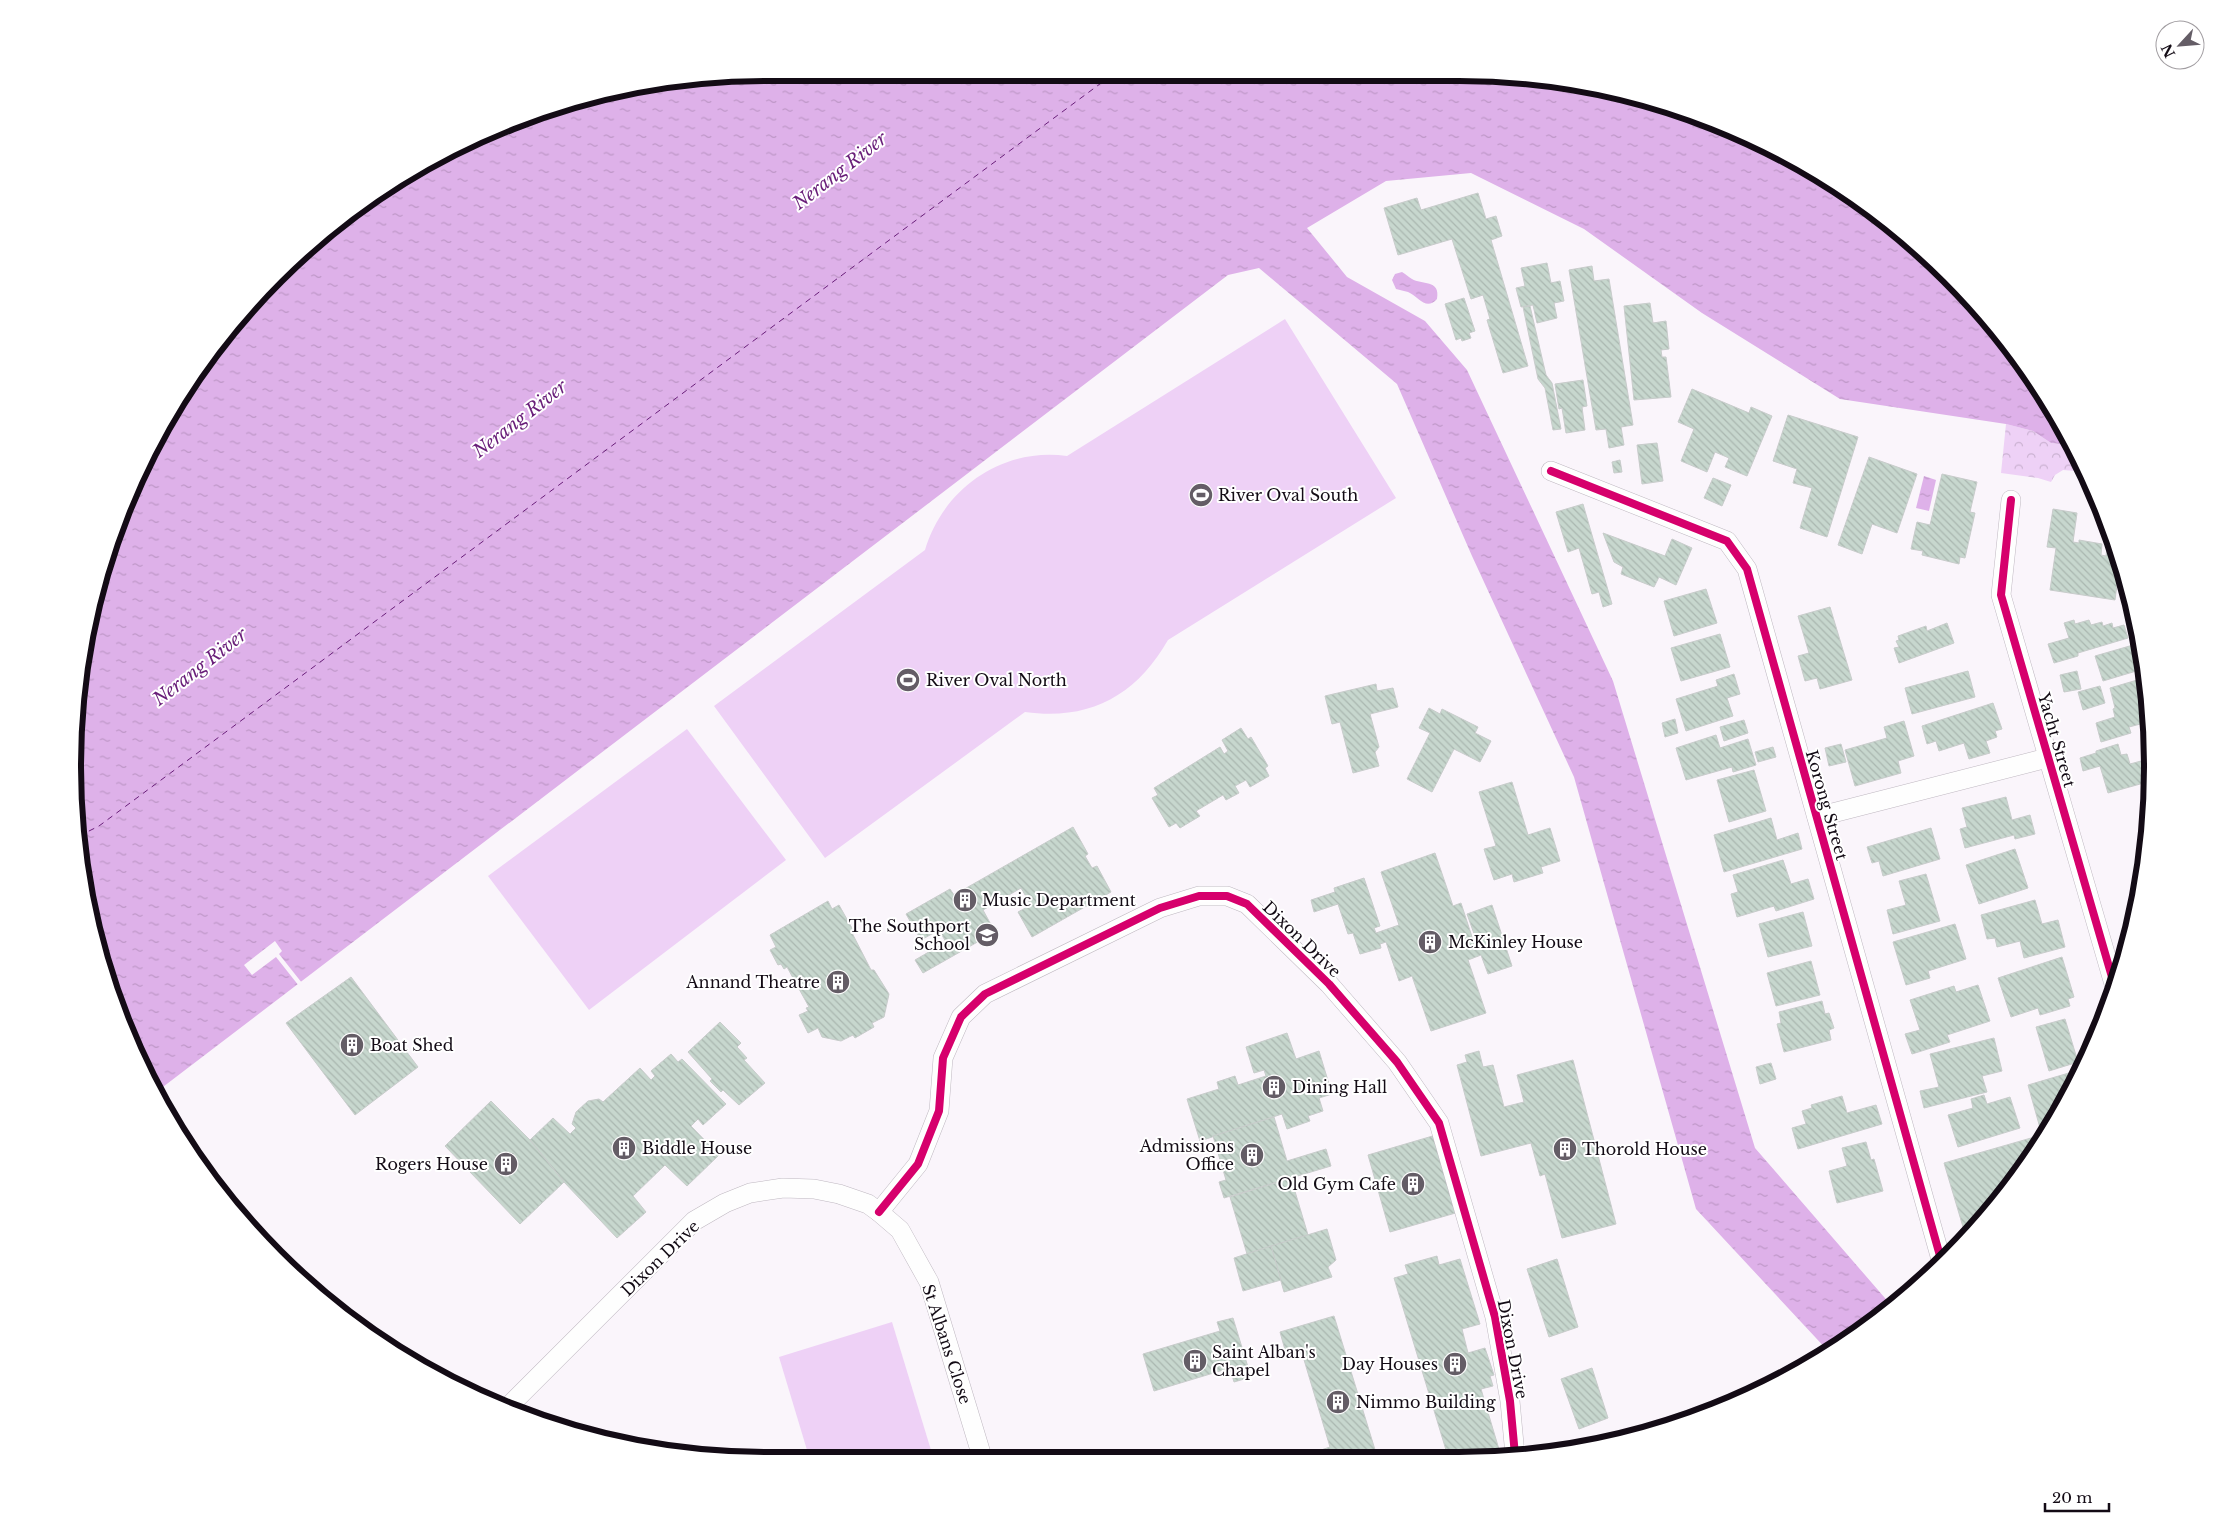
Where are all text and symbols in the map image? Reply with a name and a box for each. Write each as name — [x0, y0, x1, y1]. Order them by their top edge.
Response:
north arrow — [2155, 20, 2205, 70]
text: N — [2157, 41, 2179, 61]
water label: Nerang River — [788, 127, 892, 215]
water label: Nerang River — [468, 375, 572, 463]
sports icon: River Oval South — [1188, 482, 1214, 508]
place label: River Oval South — [1218, 485, 1358, 505]
water label: Nerang River — [148, 623, 252, 711]
sports icon: River Oval North — [895, 667, 921, 693]
place label: River Oval North — [926, 670, 1067, 690]
street label: Yacht Street — [2034, 689, 2080, 790]
street label: Korong Street — [1802, 748, 1852, 862]
building icon: Music Department — [952, 887, 978, 913]
place label: Music Department — [982, 890, 1136, 910]
street label: Dixon Drive — [1259, 897, 1345, 981]
place label: The Southport School — [849, 916, 970, 954]
school or university icon: The Southport School — [974, 922, 1000, 948]
building icon: McKinley House — [1417, 929, 1443, 955]
place label: McKinley House — [1448, 932, 1583, 952]
building icon: Annand Theatre — [825, 969, 851, 995]
place label: Annand Theatre — [685, 972, 820, 992]
building icon: Boat Shed — [339, 1032, 365, 1058]
place label: Boat Shed — [370, 1035, 454, 1055]
building icon: Dining Hall — [1261, 1074, 1287, 1100]
place label: Dining Hall — [1292, 1077, 1387, 1097]
building icon: Biddle House — [611, 1135, 637, 1161]
place label: Admissions Office — [1139, 1136, 1234, 1174]
building icon: Thorold House — [1552, 1136, 1578, 1162]
place label: Biddle House — [642, 1138, 752, 1158]
place label: Thorold House — [1582, 1139, 1707, 1159]
building icon: Admissions Office — [1239, 1142, 1265, 1168]
building icon: Rogers House — [493, 1151, 519, 1177]
place label: Rogers House — [375, 1154, 488, 1174]
building icon: Old Gym Cafe — [1400, 1171, 1426, 1197]
place label: Old Gym Cafe — [1277, 1174, 1396, 1194]
street label: Dixon Drive — [617, 1216, 703, 1300]
street label: St Albans Close — [918, 1281, 976, 1407]
street label: Dixon Drive — [1494, 1298, 1532, 1400]
place label: Saint Alban's Chapel — [1212, 1342, 1316, 1380]
building icon: Saint Alban's Chapel — [1182, 1348, 1208, 1374]
building icon: Day Houses — [1442, 1351, 1468, 1377]
place label: Day Houses — [1342, 1354, 1438, 1374]
building icon: Nimmo Building — [1325, 1389, 1351, 1415]
place label: Nimmo Building — [1356, 1392, 1496, 1412]
scale bar — [2045, 1480, 2109, 1512]
text: 20 m — [2052, 1488, 2092, 1507]

